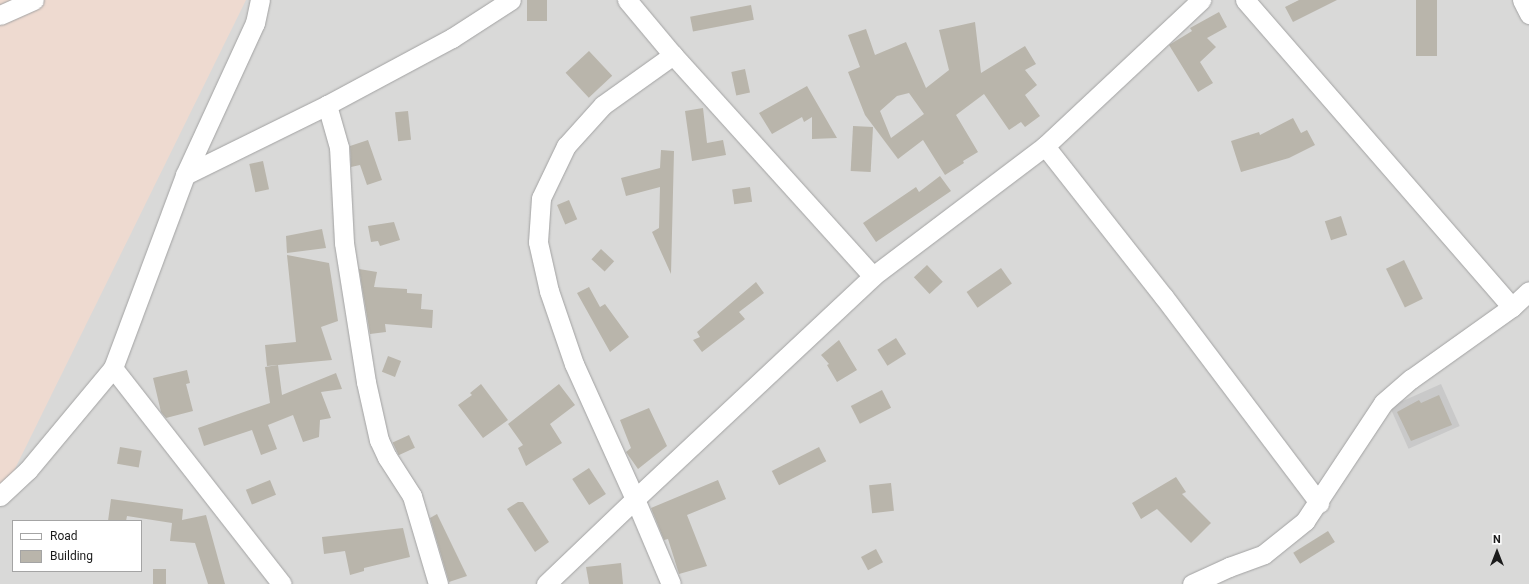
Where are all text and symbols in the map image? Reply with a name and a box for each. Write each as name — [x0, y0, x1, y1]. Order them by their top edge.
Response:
legend — [12, 520, 142, 572]
text: Road — [50, 529, 78, 543]
north arrow — [1477, 532, 1517, 572]
text: N — [1493, 533, 1501, 546]
text: Building — [50, 549, 93, 563]

